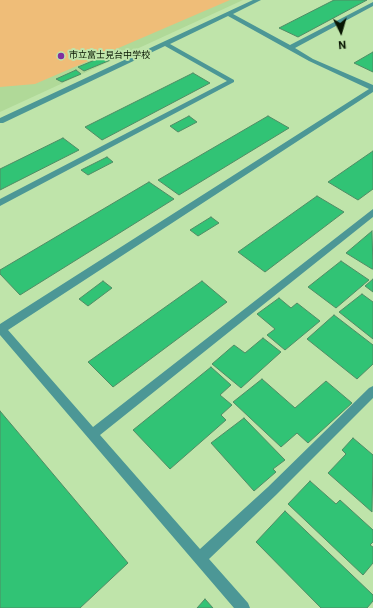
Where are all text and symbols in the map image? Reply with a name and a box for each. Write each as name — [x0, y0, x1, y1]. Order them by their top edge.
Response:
north arrow — [321, 12, 361, 52]
text: N — [338, 38, 347, 51]
marker: 市立富士見台中学校 — [56, 51, 66, 61]
place label: 市立富士見台中学校 — [69, 51, 150, 61]

